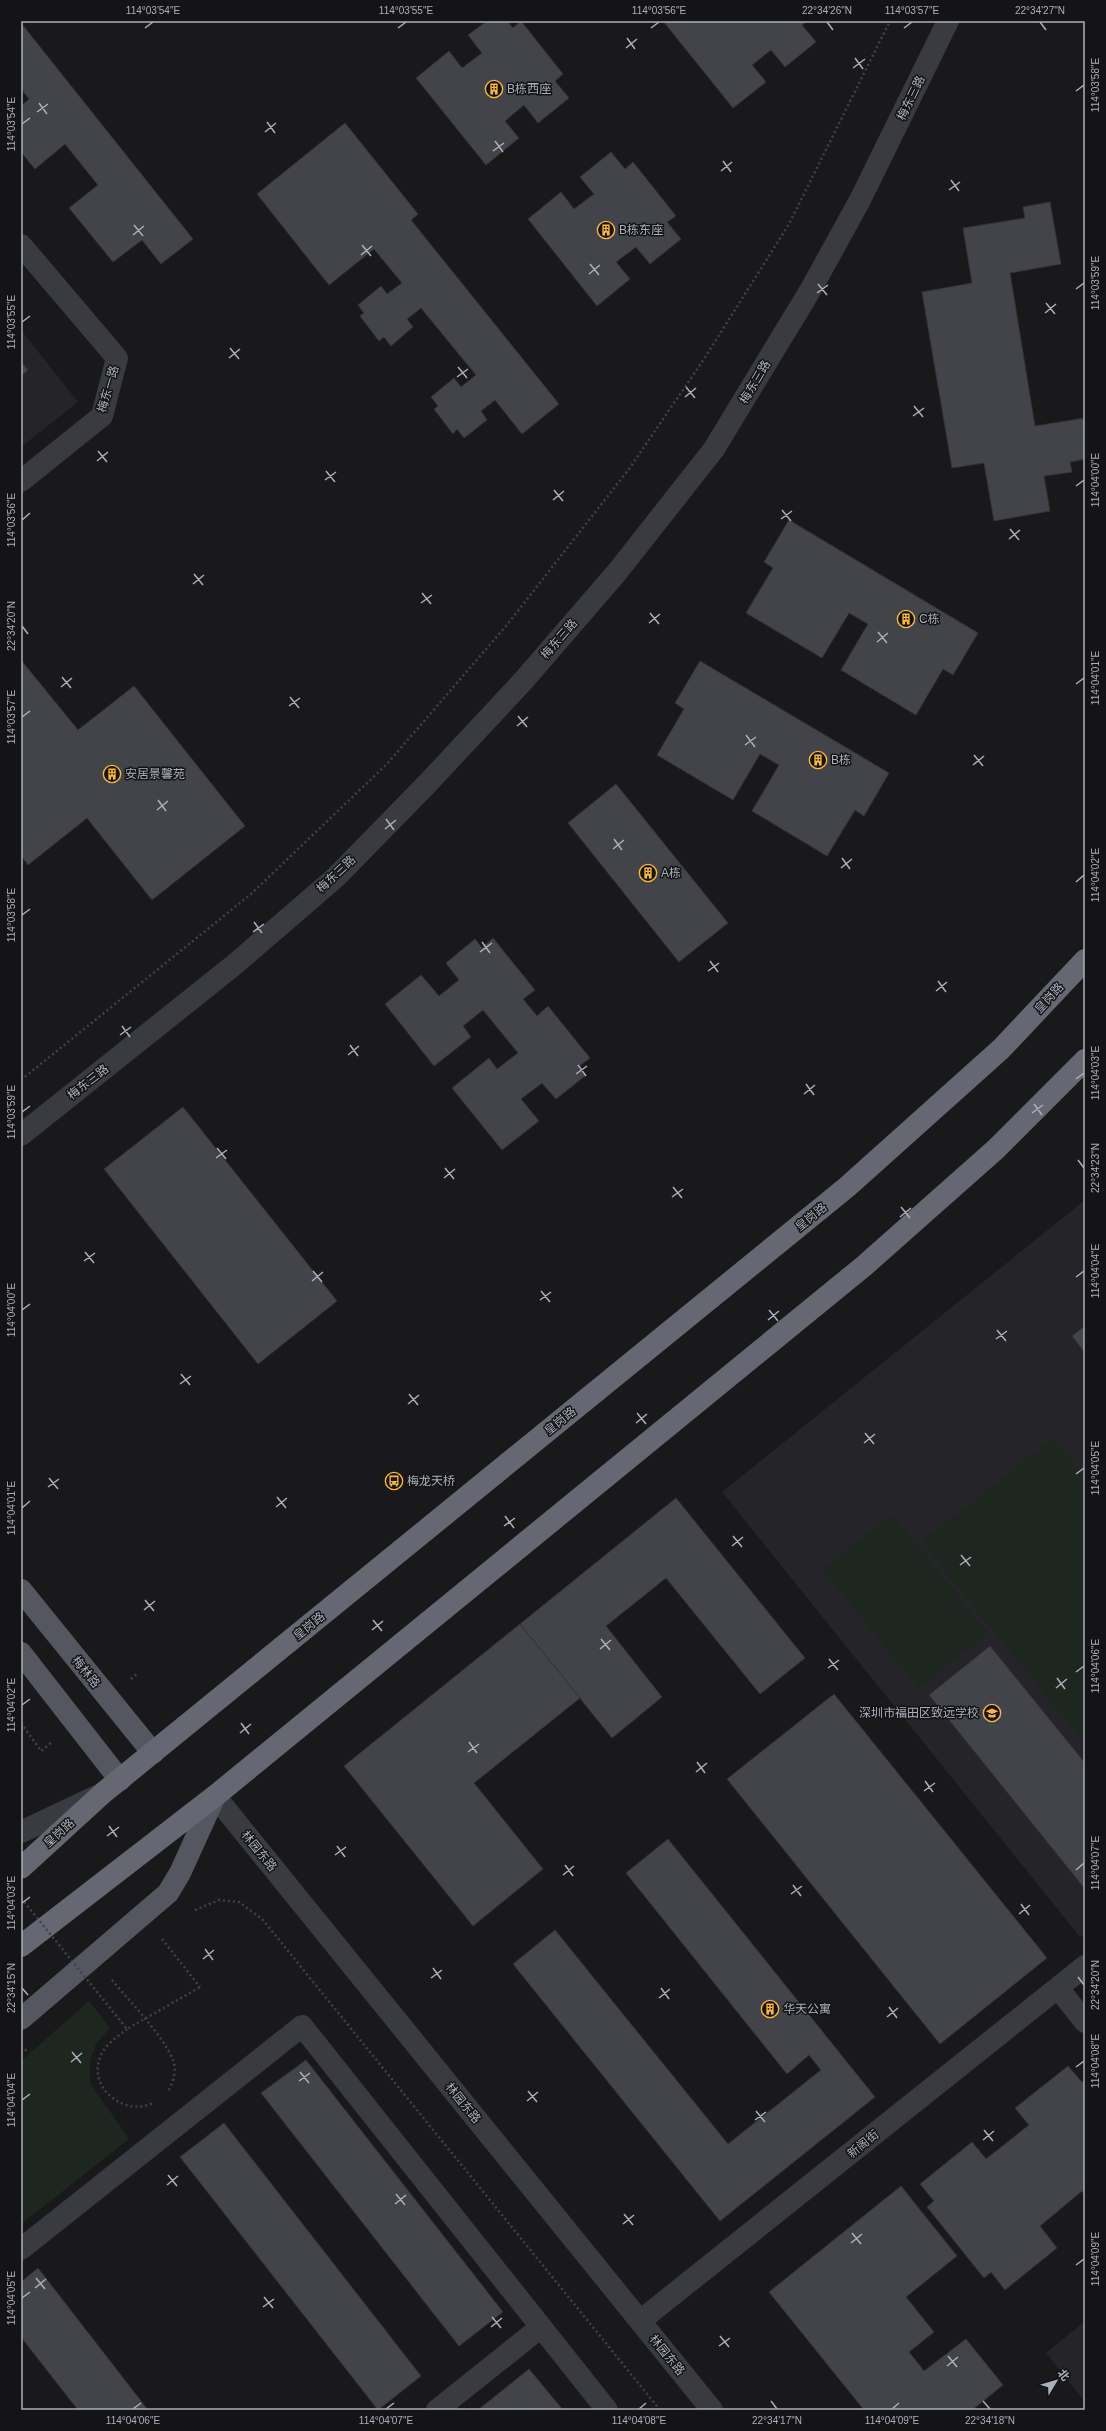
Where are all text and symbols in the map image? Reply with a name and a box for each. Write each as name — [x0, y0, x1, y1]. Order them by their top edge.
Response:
text: 114°03'54"E — [126, 5, 180, 16]
text: 114°03'55"E — [379, 5, 433, 16]
text: 114°03'56"E — [632, 5, 686, 16]
text: 22°34'26"N — [802, 5, 852, 16]
text: 114°03'57"E — [885, 5, 939, 16]
text: 22°34'27"N — [1015, 5, 1065, 16]
text: 114°03'58"E — [1090, 58, 1101, 112]
street label: 梅东三路 — [894, 73, 928, 123]
building icon: B栋西座 — [484, 79, 504, 99]
place label: B栋西座 — [507, 82, 551, 96]
text: 114°03'54"E — [6, 97, 17, 151]
building icon: B栋东座 — [596, 220, 616, 240]
place label: B栋东座 — [619, 223, 663, 237]
text: 114°03'59"E — [1090, 256, 1101, 310]
text: 114°03'55"E — [6, 295, 17, 349]
street label: 梅东三路 — [737, 358, 773, 406]
street label: 梅东一路 — [95, 364, 121, 414]
text: 114°04'00"E — [1090, 453, 1101, 507]
text: 114°03'56"E — [6, 493, 17, 547]
text: 22°34'20"N — [6, 601, 17, 651]
building icon: C栋 — [896, 609, 916, 629]
place label: C栋 — [919, 612, 940, 626]
street label: 梅东三路 — [538, 616, 580, 662]
text: 114°04'01"E — [1090, 651, 1101, 705]
text: 114°03'57"E — [6, 690, 17, 744]
building icon: B栋 — [808, 750, 828, 770]
place label: B栋 — [831, 753, 851, 767]
building icon: 安居景馨苑 — [102, 764, 122, 784]
place label: 安居景馨苑 — [125, 767, 185, 781]
text: 114°04'02"E — [1090, 848, 1101, 902]
street label: 梅东三路 — [314, 853, 358, 895]
building icon: A栋 — [638, 863, 658, 883]
place label: A栋 — [661, 866, 681, 880]
text: 114°03'58"E — [6, 888, 17, 942]
street label: 皇岗路 — [1032, 980, 1066, 1016]
text: 114°04'03"E — [1090, 1046, 1101, 1100]
street label: 梅东三路 — [65, 1062, 111, 1102]
text: 114°03'59"E — [6, 1085, 17, 1139]
text: 22°34'23"N — [1090, 1143, 1101, 1193]
street label: 皇岗路 — [793, 1200, 829, 1234]
text: 114°04'04"E — [1090, 1244, 1101, 1298]
text: 114°04'00"E — [6, 1283, 17, 1337]
street label: 皇岗路 — [542, 1404, 578, 1438]
text: 114°04'05"E — [1090, 1441, 1101, 1495]
bus stop icon: 梅龙天桥 — [384, 1471, 404, 1491]
place label: 梅龙天桥 — [407, 1474, 455, 1488]
text: 114°04'01"E — [6, 1481, 17, 1535]
street label: 皇岗路 — [291, 1609, 327, 1643]
text: 114°04'06"E — [1090, 1639, 1101, 1693]
street label: 梅林路 — [69, 1654, 103, 1690]
text: 114°04'02"E — [6, 1678, 17, 1732]
school or university icon: 深圳市福田区致远学校 — [982, 1703, 1002, 1723]
place label: 深圳市福田区致远学校 — [859, 1706, 979, 1720]
street label: 皇岗路 — [41, 1816, 77, 1850]
street label: 林园东路 — [238, 1828, 280, 1874]
text: 114°04'07"E — [1090, 1836, 1101, 1890]
text: 114°04'03"E — [6, 1876, 17, 1930]
text: 22°34'20"N — [1090, 1960, 1101, 2010]
text: 22°34'15"N — [6, 1963, 17, 2013]
building icon: 华天公寓 — [760, 1999, 780, 2019]
place label: 华天公寓 — [783, 2002, 831, 2016]
text: 114°04'08"E — [1090, 2034, 1101, 2088]
text: 114°04'04"E — [6, 2073, 17, 2127]
street label: 林园东路 — [442, 2080, 484, 2126]
street label: 新阁街 — [845, 2127, 881, 2161]
text: 114°04'09"E — [1090, 2232, 1101, 2286]
text: 114°04'05"E — [6, 2271, 17, 2325]
street label: 林园东路 — [646, 2332, 688, 2378]
north arrow — [1036, 2361, 1076, 2401]
text: 北 — [1056, 2367, 1072, 2383]
text: 114°04'06"E — [106, 2415, 160, 2426]
text: 114°04'07"E — [359, 2415, 413, 2426]
text: 114°04'08"E — [612, 2415, 666, 2426]
text: 22°34'17"N — [752, 2415, 802, 2426]
text: 114°04'09"E — [865, 2415, 919, 2426]
text: 22°34'18"N — [965, 2415, 1015, 2426]

